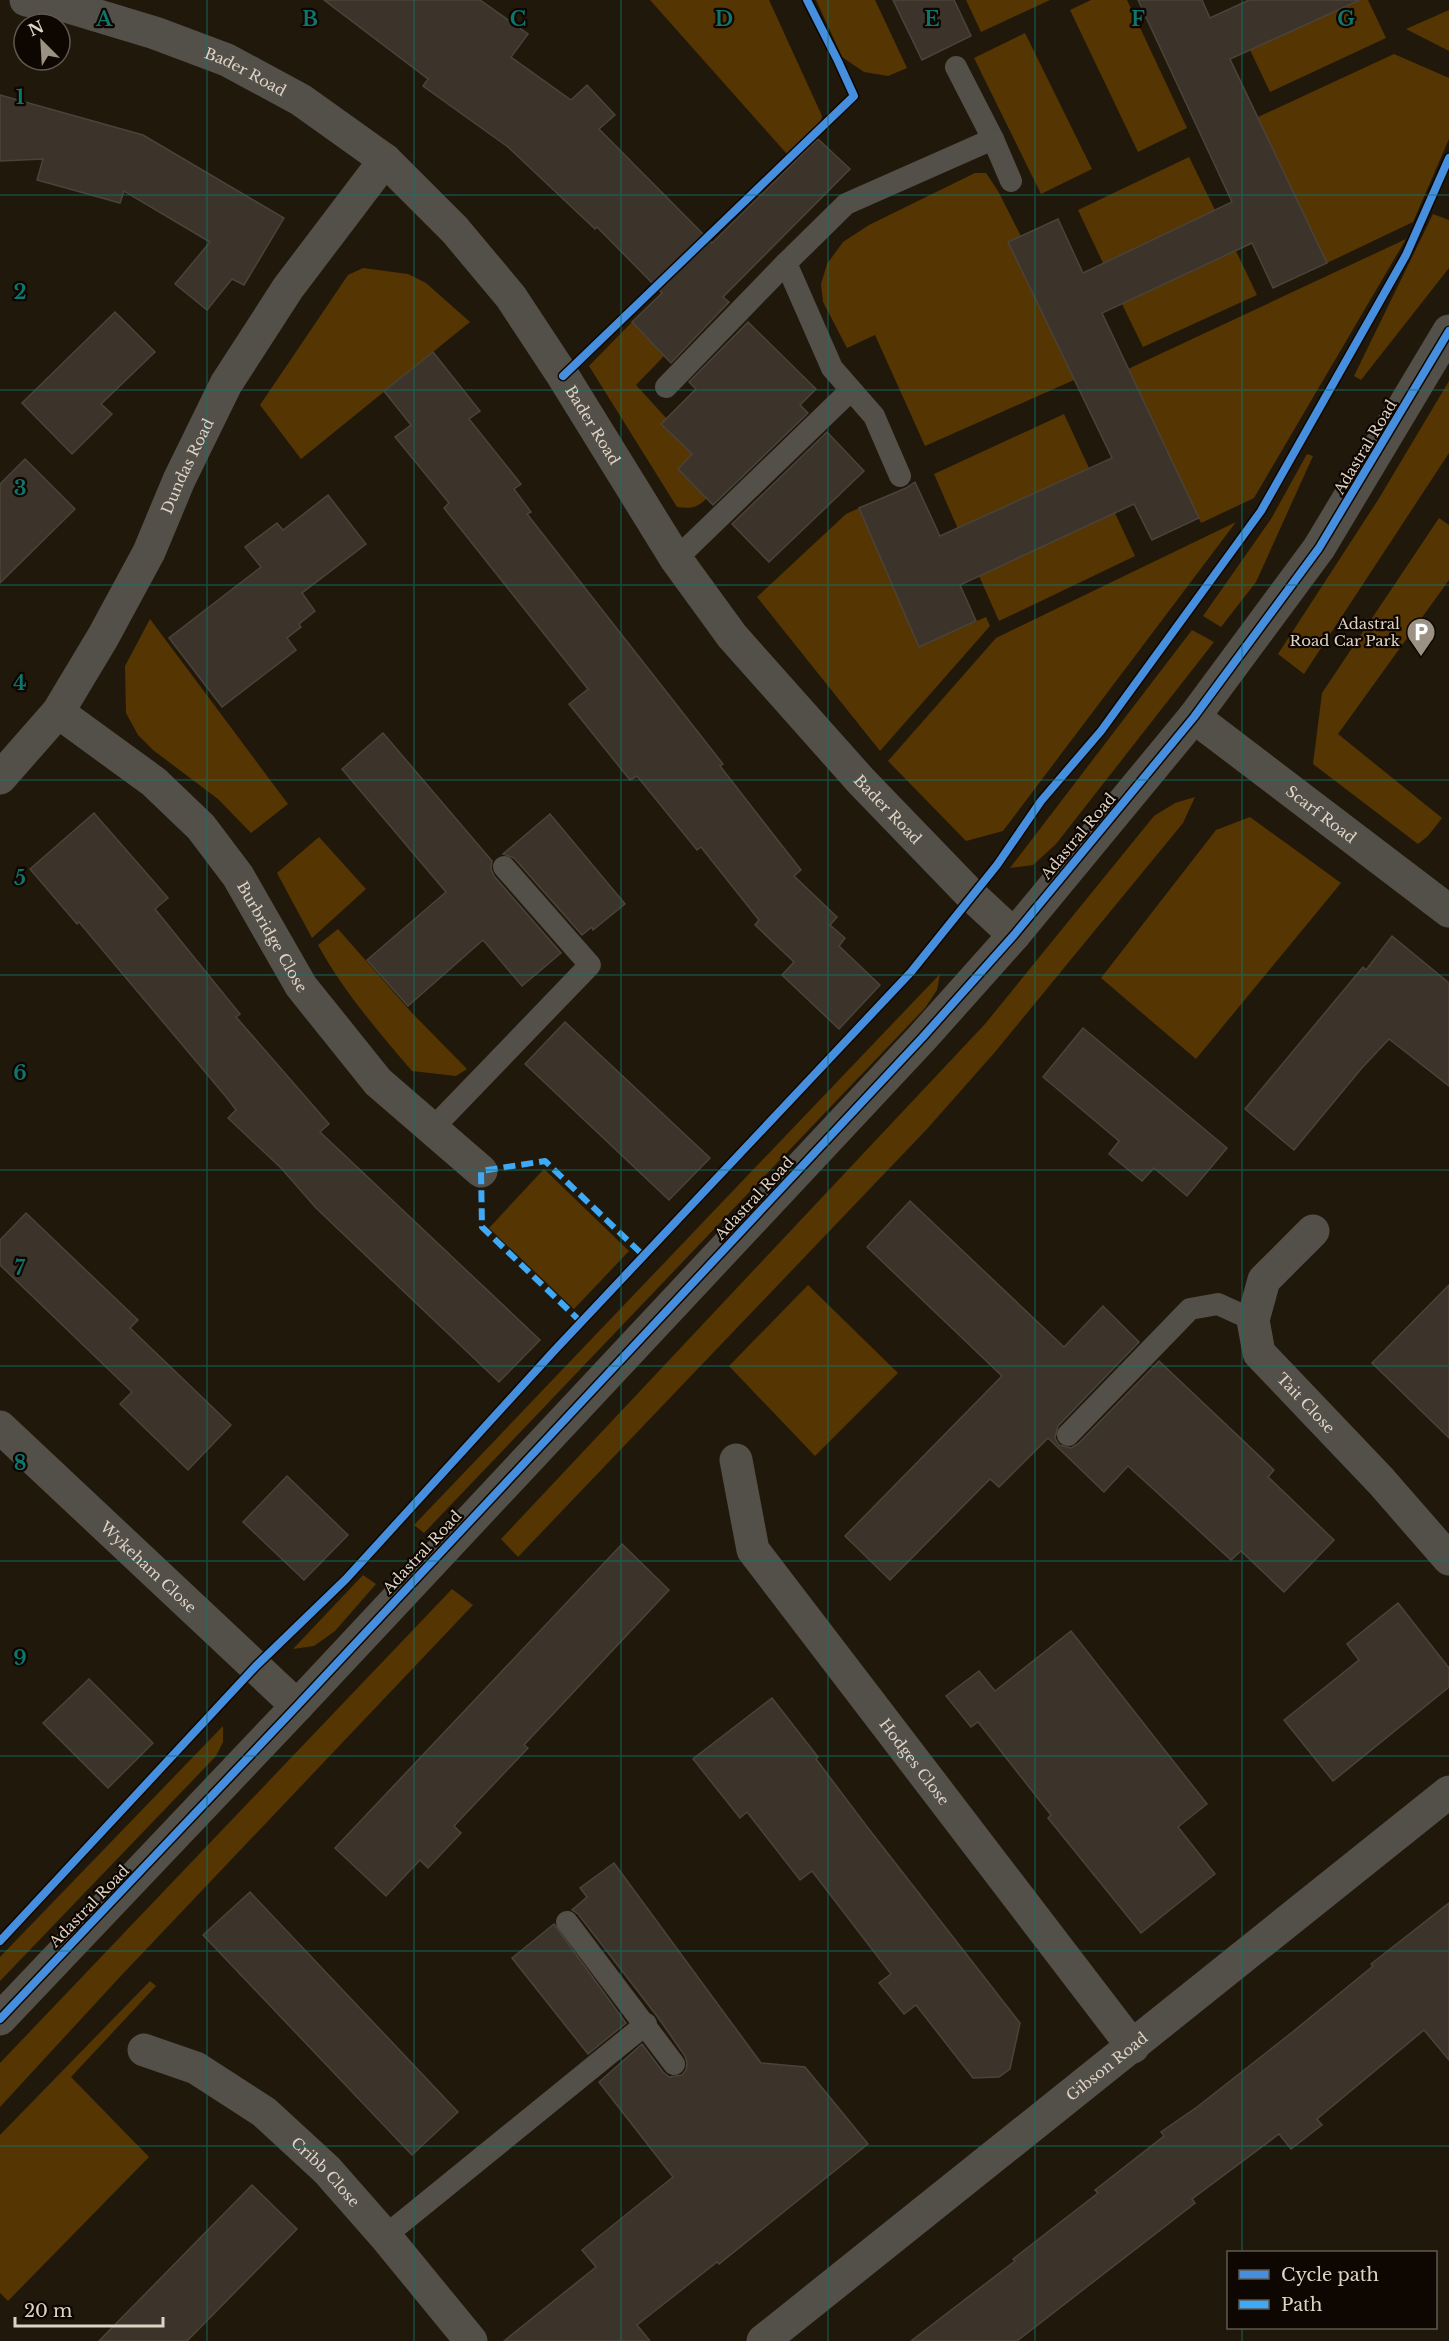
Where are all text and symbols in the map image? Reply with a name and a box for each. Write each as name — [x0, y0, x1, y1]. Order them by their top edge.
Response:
text: A — [95, 7, 113, 31]
text: B — [302, 7, 318, 31]
text: C — [510, 7, 526, 31]
text: D — [715, 7, 733, 31]
text: E — [924, 7, 940, 31]
text: F — [1131, 7, 1145, 31]
text: G — [1337, 7, 1355, 31]
north arrow — [12, 12, 72, 72]
text: N — [25, 16, 47, 40]
street label: Bader Road — [202, 43, 290, 100]
text: 1 — [16, 85, 25, 109]
text: 2 — [13, 280, 27, 304]
street label: Bader Road — [562, 382, 625, 468]
street label: Adastral Road — [1329, 396, 1401, 499]
street label: Dundas Road — [157, 415, 217, 516]
text: 3 — [14, 476, 26, 500]
place label: Adastral Road Car Park — [1290, 614, 1401, 650]
parking icon: Adastral Road Car Park — [1405, 616, 1437, 658]
text: 4 — [13, 671, 27, 695]
street label: Bader Road — [850, 770, 926, 848]
street label: Scarf Road — [1282, 781, 1360, 847]
street label: Adastral Road — [1036, 789, 1120, 884]
text: 5 — [14, 866, 26, 890]
street label: Burbridge Close — [233, 878, 312, 996]
text: 6 — [13, 1061, 27, 1085]
street label: Adastral Road — [710, 1152, 797, 1244]
text: 7 — [15, 1256, 26, 1280]
street label: Tait Close — [1273, 1369, 1340, 1437]
text: 8 — [14, 1451, 26, 1475]
street label: Adastral Road — [378, 1506, 465, 1598]
street label: Wykeham Close — [96, 1516, 201, 1616]
text: 9 — [13, 1646, 27, 1670]
street label: Hodges Close — [876, 1714, 954, 1809]
street label: Adastral Road — [44, 1861, 133, 1952]
street label: Gibson Road — [1062, 2028, 1151, 2104]
street label: Cribb Close — [288, 2133, 364, 2210]
legend — [1227, 2251, 1437, 2329]
text: Cycle path — [1281, 2264, 1379, 2286]
scale bar — [15, 2290, 164, 2328]
text: Path — [1281, 2294, 1322, 2316]
text: 20 m — [24, 2300, 72, 2322]

